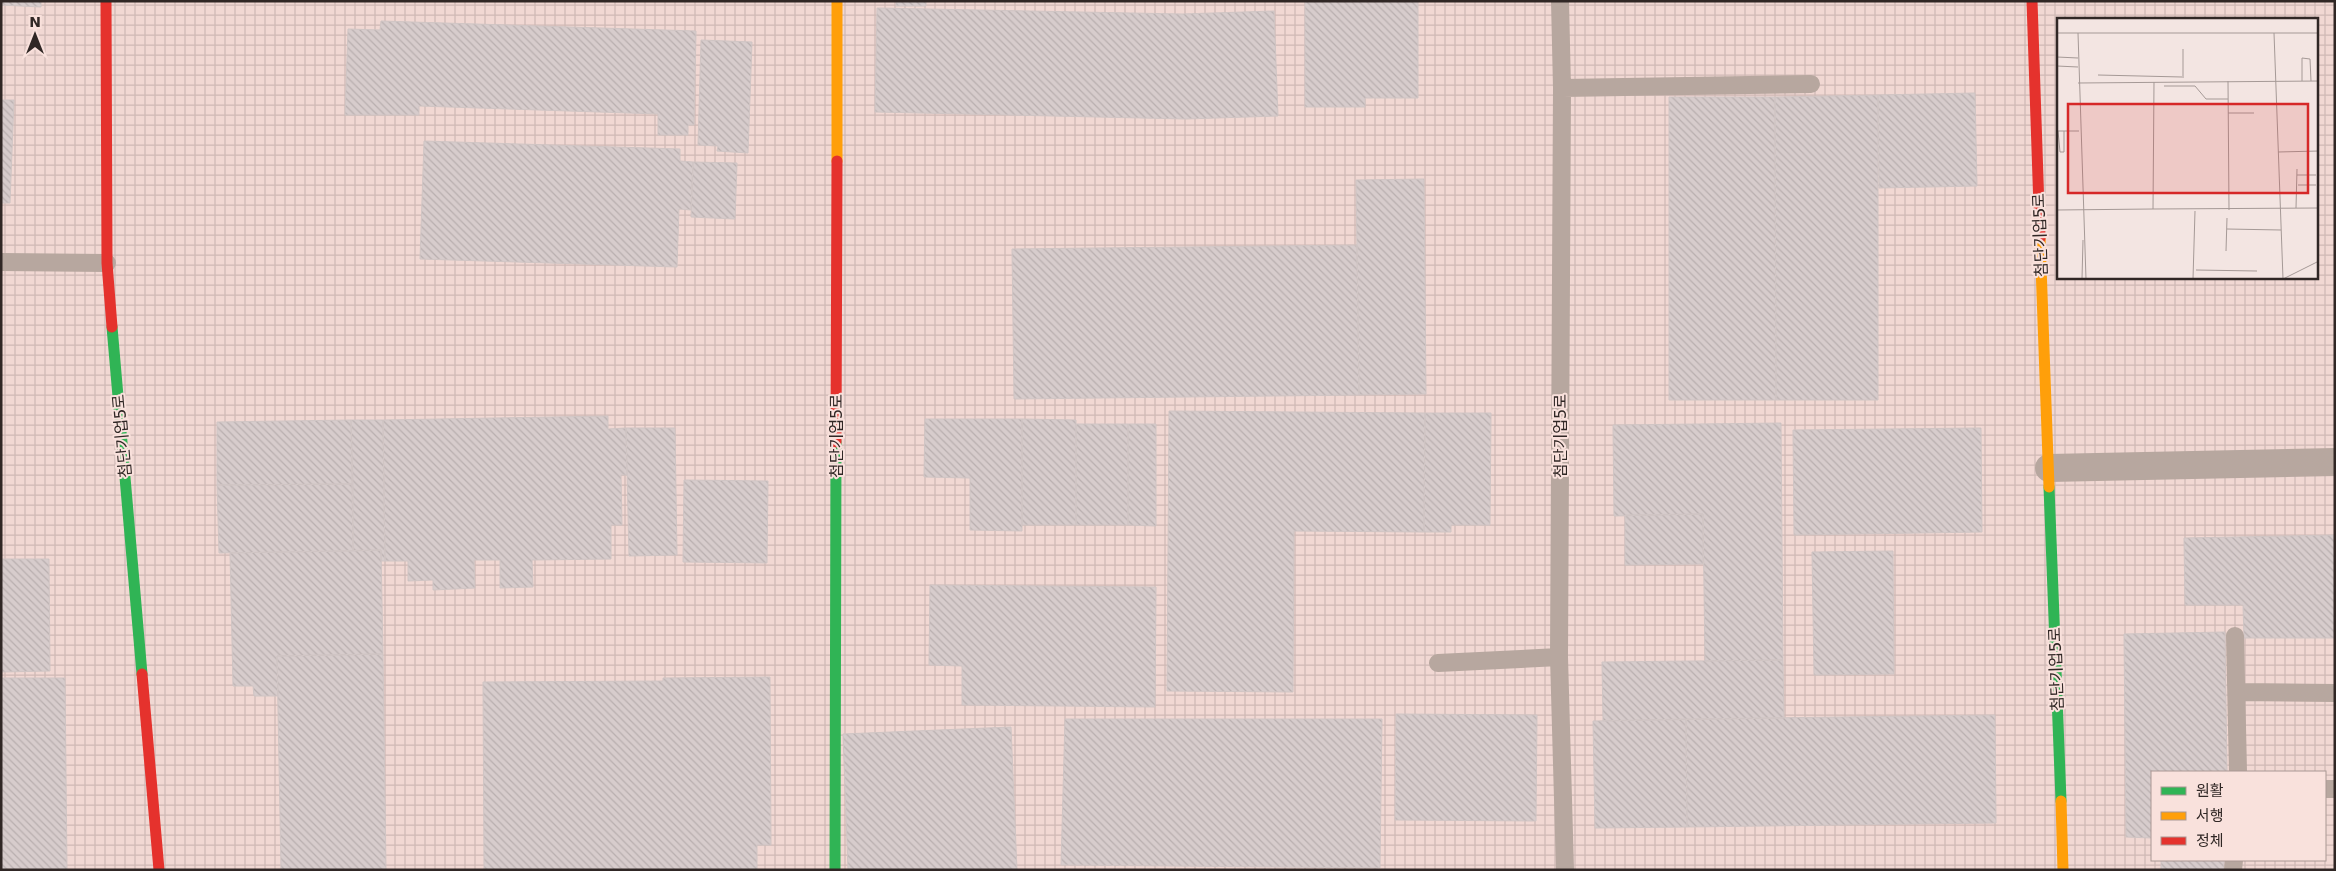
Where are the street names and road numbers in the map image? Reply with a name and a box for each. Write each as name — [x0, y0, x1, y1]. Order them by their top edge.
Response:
street label: 첨단기업5로 — [2029, 193, 2051, 277]
street label: 첨단기업5로 — [109, 393, 135, 479]
street label: 첨단기업5로 — [827, 394, 846, 478]
street label: 첨단기업5로 — [1551, 394, 1570, 478]
street label: 첨단기업5로 — [2045, 627, 2067, 711]

